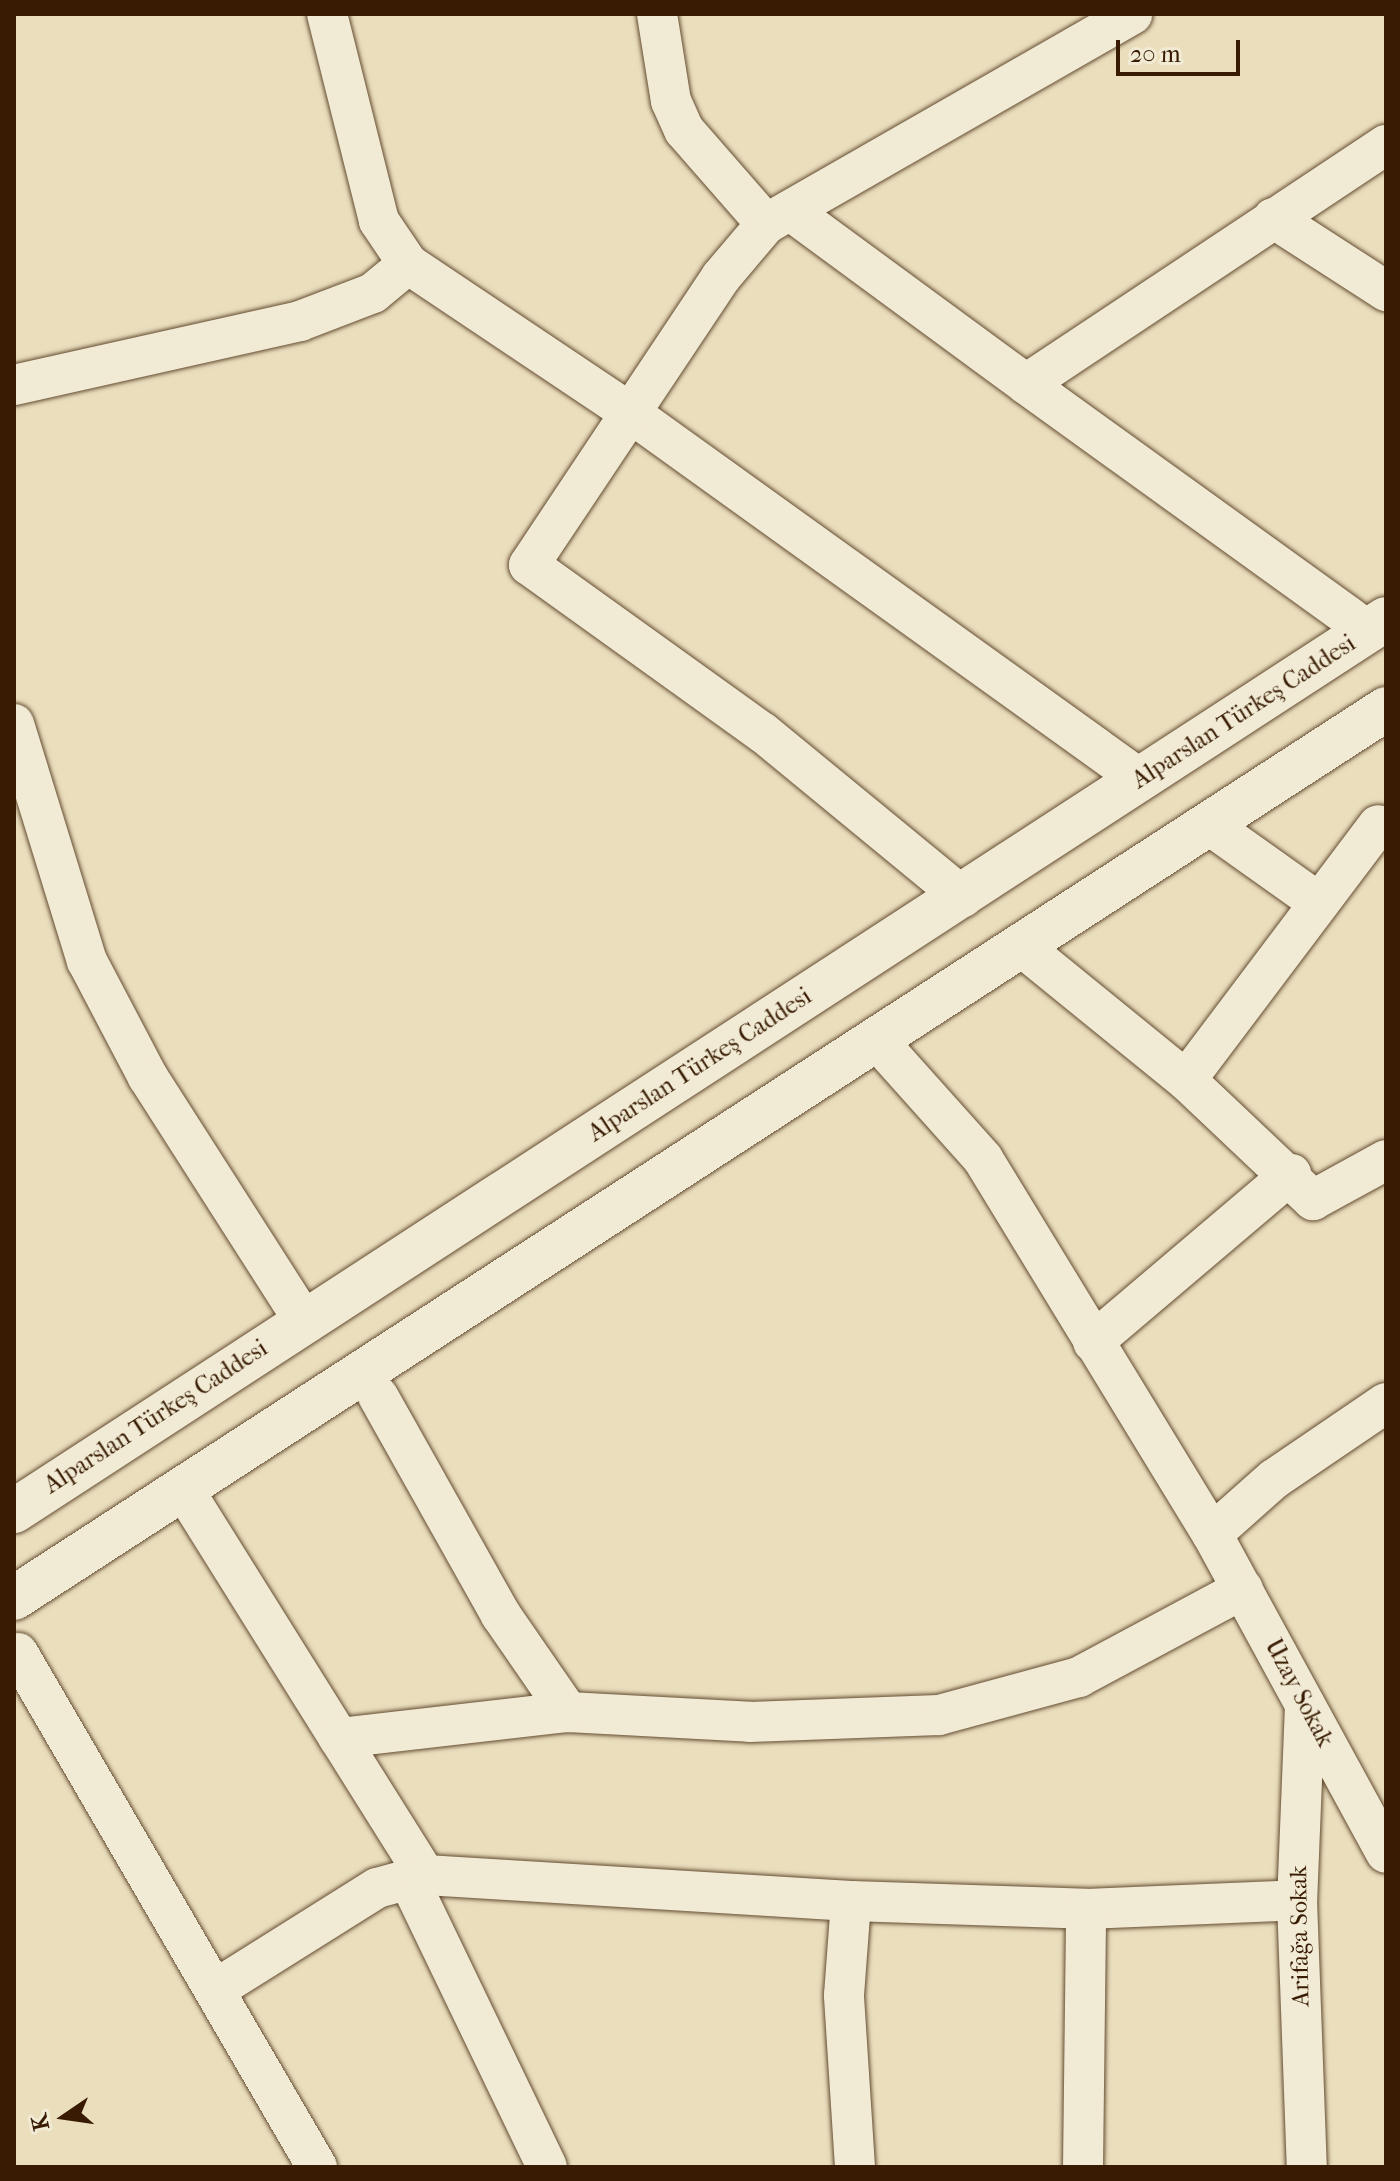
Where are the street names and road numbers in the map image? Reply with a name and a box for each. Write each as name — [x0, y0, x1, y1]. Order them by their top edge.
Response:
street label: Alparslan Türkeş Caddesi — [1127, 629, 1361, 795]
street label: Alparslan Türkeş Caddesi — [583, 982, 817, 1148]
street label: Alparslan Türkeş Caddesi — [39, 1334, 273, 1500]
street label: Uzay Sokak — [1259, 1634, 1339, 1752]
street label: Arifağa Sokak — [1284, 1865, 1316, 2007]

